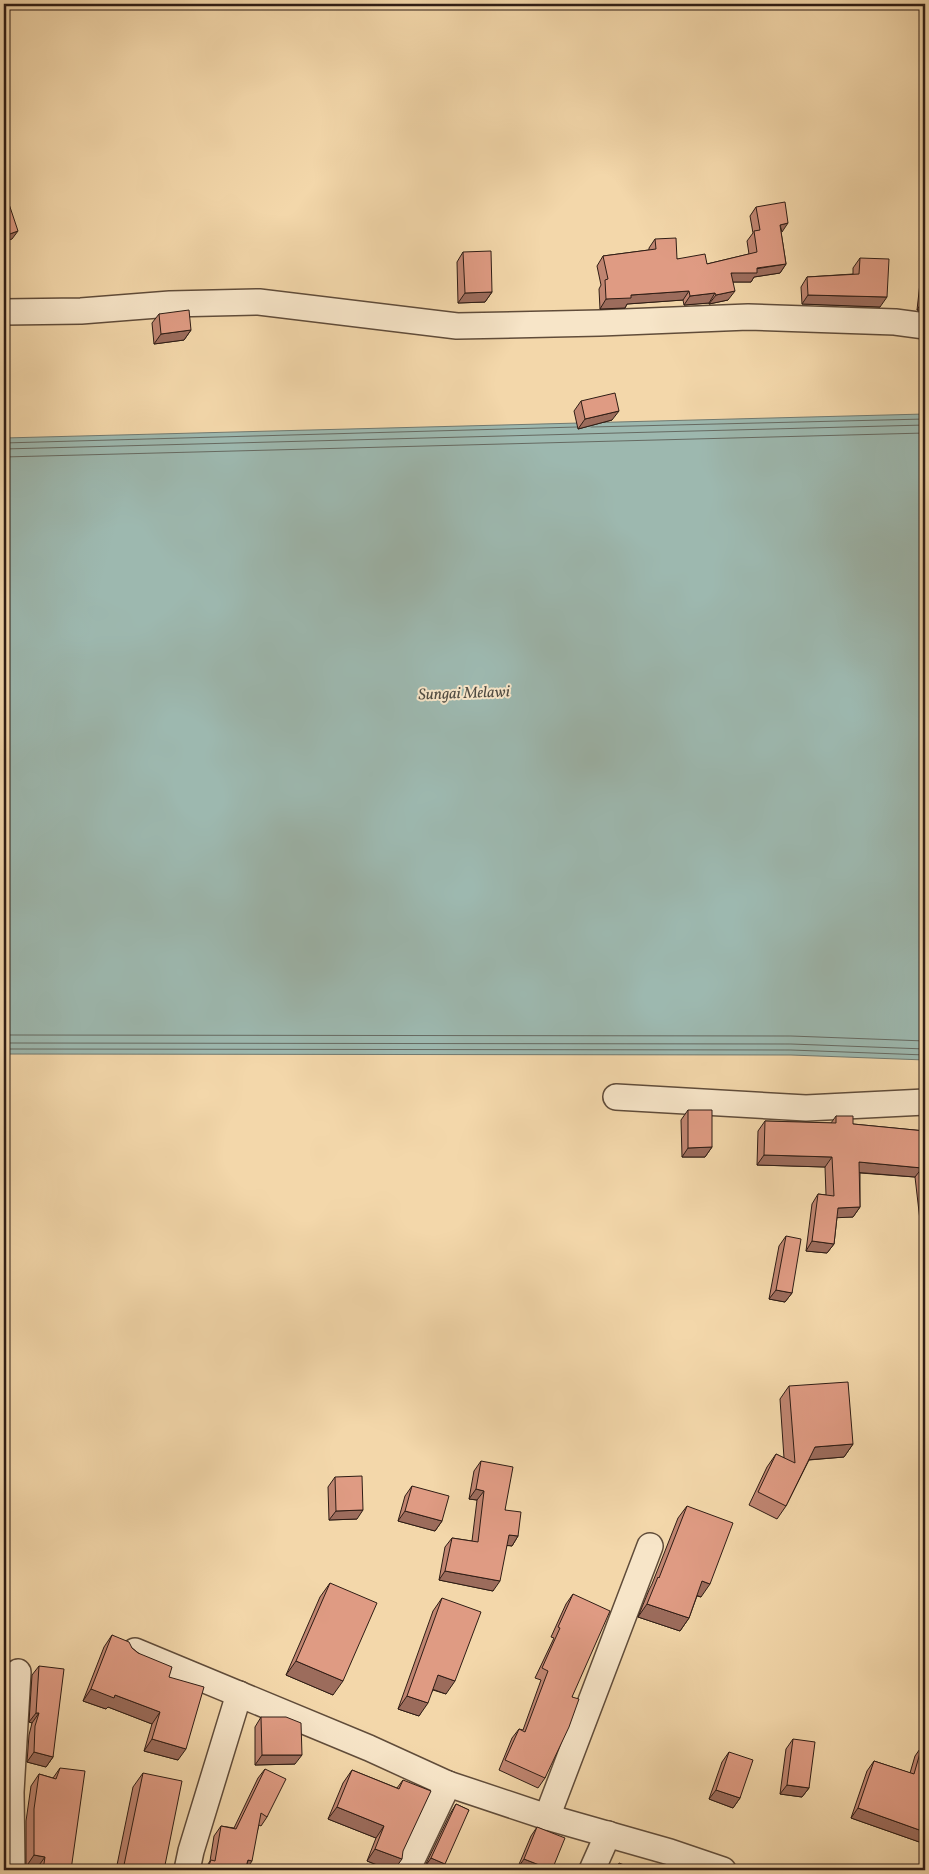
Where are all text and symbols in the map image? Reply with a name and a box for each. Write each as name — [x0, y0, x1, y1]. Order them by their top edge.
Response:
water label: Sungai Melawi — [418, 681, 511, 707]

